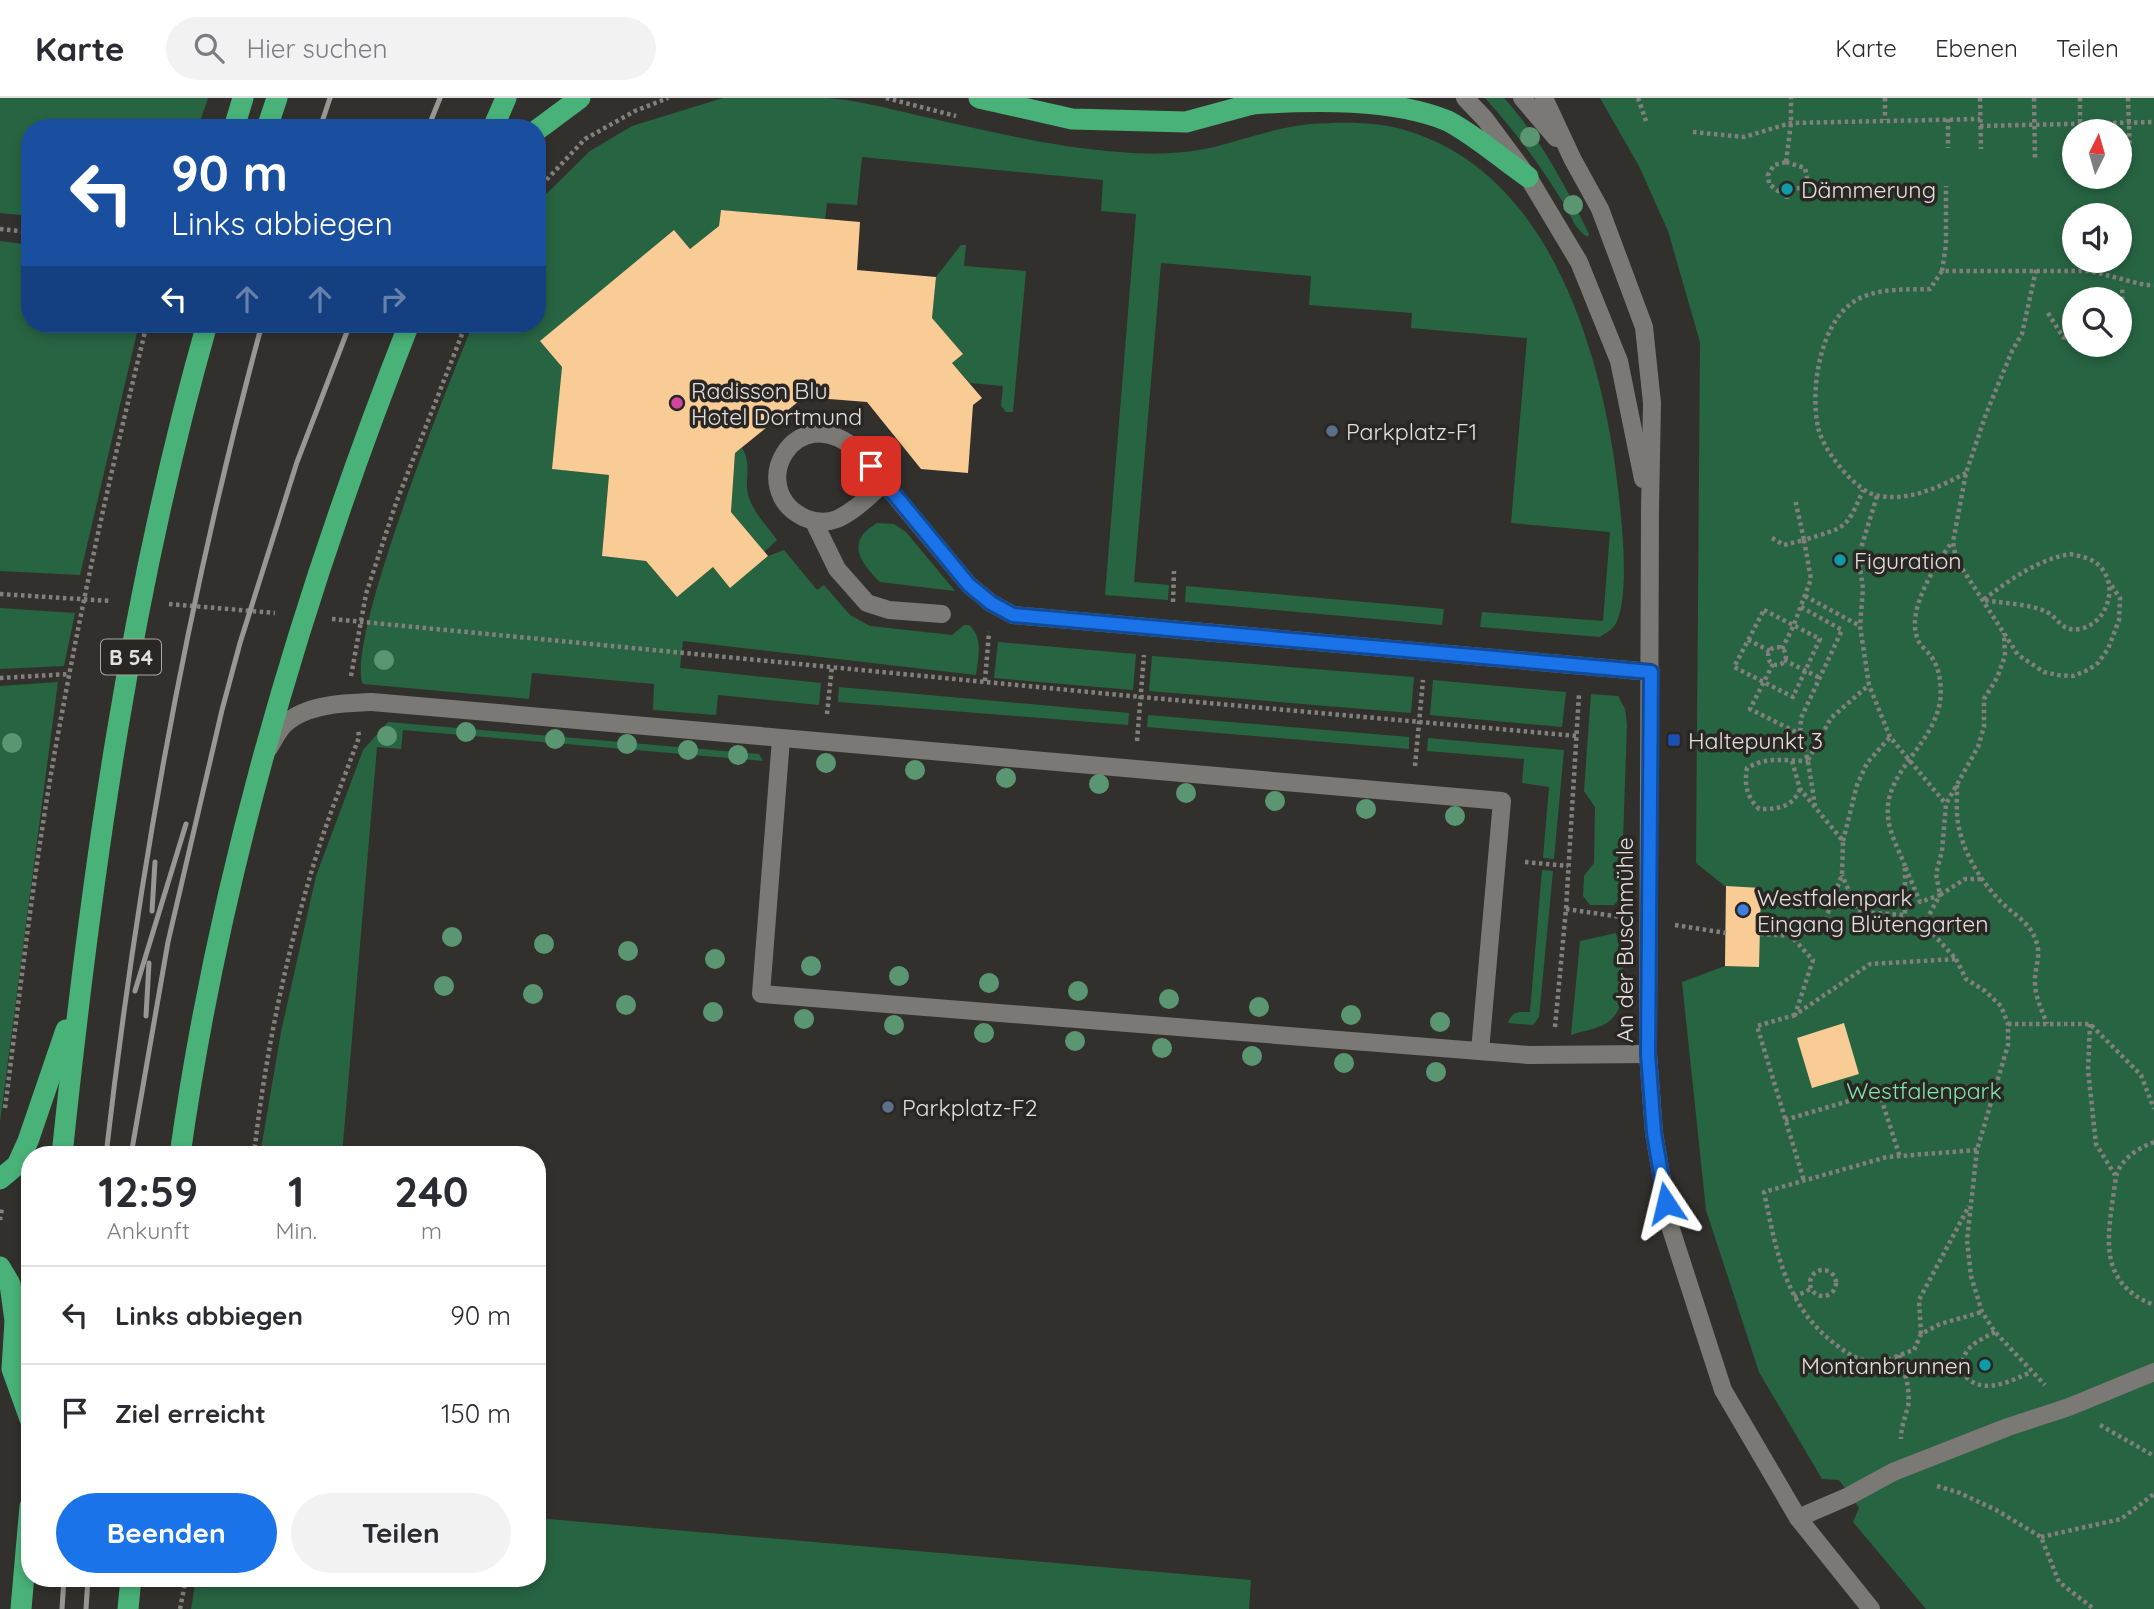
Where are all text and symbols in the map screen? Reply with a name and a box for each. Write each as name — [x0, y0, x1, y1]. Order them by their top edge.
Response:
search box — [166, 17, 656, 80]
text: Karte — [35, 28, 124, 69]
icon: search — [190, 29, 228, 67]
text: Hier suchen — [246, 32, 388, 65]
text: Karte — [1835, 33, 1897, 63]
text: Ebenen — [1935, 33, 2018, 63]
text: Teilen — [2056, 33, 2119, 63]
north arrow — [2062, 119, 2132, 189]
map controls — [2062, 119, 2132, 357]
text: 90 m — [171, 142, 288, 203]
icon: left — [56, 147, 147, 238]
place label: Dämmerung — [1801, 175, 1936, 204]
marker: Dämmerung — [1779, 181, 1795, 197]
text: Links abbiegen — [171, 203, 393, 243]
button: sound — [2062, 203, 2132, 273]
icon: left — [155, 280, 193, 318]
icon: ahead — [228, 280, 266, 318]
icon: ahead — [301, 280, 339, 318]
icon: right — [374, 280, 412, 318]
button: search — [2062, 287, 2132, 357]
place label: Radisson Blu Hotel Dortmund — [691, 376, 862, 431]
marker: Radisson Blu Hotel Dortmund — [669, 395, 685, 411]
place label: Parkplatz-F1 — [1346, 417, 1477, 446]
marker: Parkplatz-F1 — [1324, 423, 1340, 439]
pin — [841, 436, 901, 496]
icon: arrive — [852, 447, 890, 485]
place label: Figuration — [1854, 546, 1962, 575]
marker: Figuration — [1832, 552, 1848, 568]
road number: B 54 — [101, 640, 161, 674]
place label: Haltepunkt 3 — [1688, 726, 1823, 755]
marker: Haltepunkt 3 — [1666, 732, 1682, 748]
street label: An der Buschmühle — [1610, 837, 1639, 1043]
place label: Westfalenpark Eingang Blütengarten — [1757, 883, 1989, 938]
marker: Westfalenpark Eingang Blütengarten — [1735, 902, 1751, 918]
park label: Westfalenpark — [1846, 1076, 2002, 1105]
place label: Parkplatz-F2 — [902, 1093, 1037, 1122]
marker: Parkplatz-F2 — [880, 1099, 896, 1115]
text: 12:59 — [98, 1165, 198, 1218]
text: 1 — [288, 1165, 304, 1218]
text: 240 — [394, 1165, 469, 1218]
position arrow — [1629, 1166, 1703, 1240]
text: Ankunft — [107, 1216, 190, 1245]
text: Min. — [275, 1216, 317, 1245]
text: m — [421, 1216, 442, 1245]
icon: left — [56, 1296, 94, 1334]
text: Links abbiegen — [115, 1299, 303, 1332]
text: 90 m — [450, 1299, 511, 1332]
place label: Montanbrunnen — [1801, 1351, 1971, 1380]
marker: Montanbrunnen — [1977, 1357, 1993, 1373]
icon: arrive — [56, 1394, 94, 1432]
text: Ziel erreicht — [115, 1397, 266, 1430]
text: 150 m — [441, 1397, 511, 1430]
button: Beenden — [56, 1493, 277, 1573]
button: Teilen — [291, 1493, 511, 1573]

